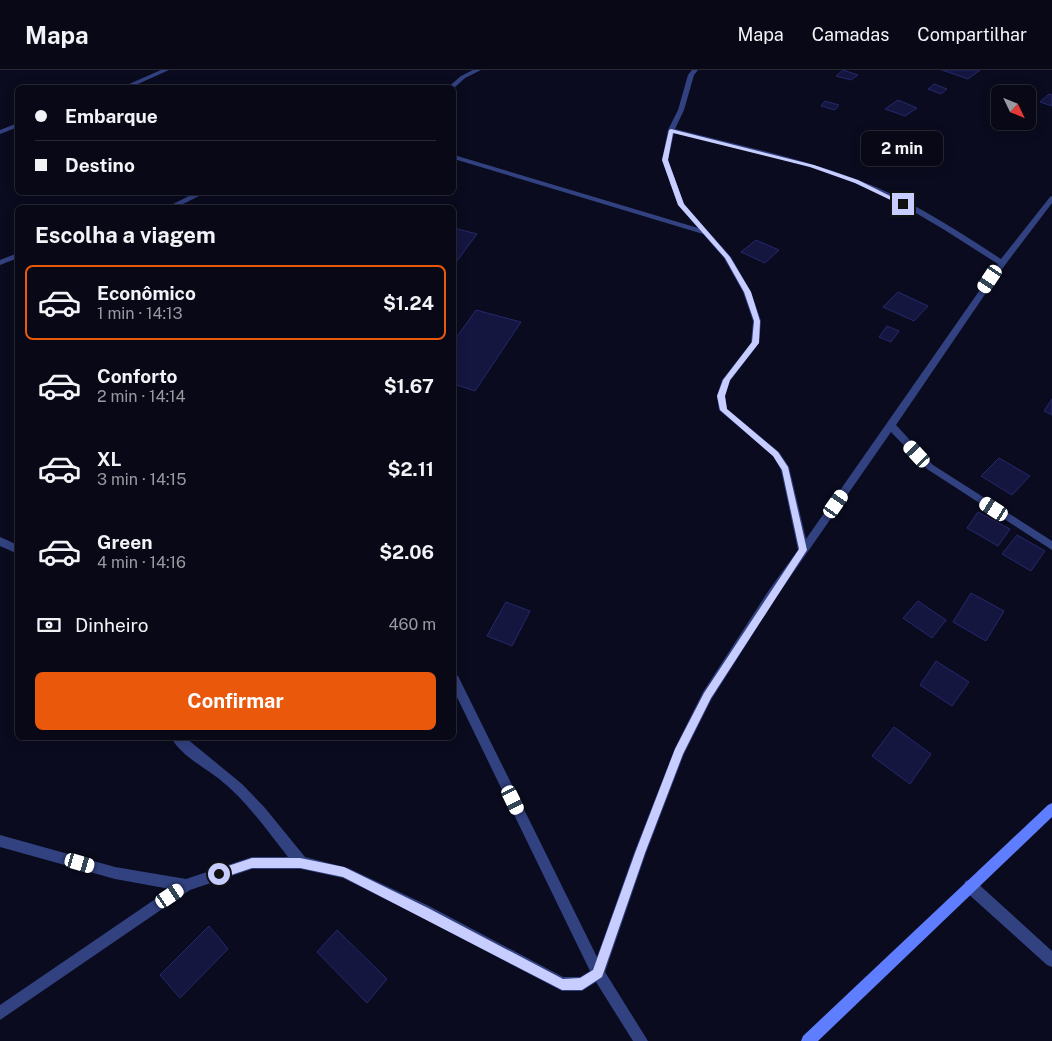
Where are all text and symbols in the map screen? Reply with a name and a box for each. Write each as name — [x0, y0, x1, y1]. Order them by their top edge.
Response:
text: Mapa — [25, 21, 89, 49]
text: Mapa — [737, 24, 784, 45]
text: Camadas — [812, 24, 889, 45]
text: Compartilhar — [917, 24, 1027, 45]
north arrow — [991, 85, 1036, 130]
map controls — [991, 85, 1036, 130]
text: Embarque — [65, 105, 158, 127]
callout: 2 min — [862, 132, 944, 166]
text: 2 min — [881, 139, 923, 158]
text: Destino — [65, 154, 135, 176]
route end — [892, 193, 914, 215]
text: Escolha a viagem — [35, 222, 216, 248]
car — [975, 262, 1004, 296]
icon: car — [37, 280, 82, 325]
text: Econômico — [97, 282, 196, 304]
text: $1.24 — [383, 292, 434, 314]
text: 1 min · 14:13 — [97, 304, 183, 323]
icon: car — [37, 363, 82, 408]
text: Conforto — [97, 365, 177, 387]
text: $1.67 — [384, 375, 434, 397]
text: 2 min · 14:14 — [97, 387, 186, 406]
car — [901, 438, 932, 470]
icon: car — [37, 446, 82, 491]
text: XL — [97, 448, 122, 470]
text: $2.11 — [388, 458, 434, 480]
text: 3 min · 14:15 — [97, 470, 186, 489]
car — [821, 487, 850, 521]
car — [977, 495, 1010, 523]
icon: car — [37, 529, 82, 574]
text: Green — [97, 531, 152, 553]
text: $2.06 — [379, 541, 434, 563]
text: 4 min · 14:16 — [97, 553, 186, 572]
icon: cash — [35, 611, 63, 639]
text: Dinheiro — [75, 614, 149, 636]
text: 460 m — [389, 615, 436, 634]
button: Confirmar — [35, 672, 436, 730]
car — [499, 783, 526, 817]
car — [63, 852, 96, 874]
route start — [208, 863, 230, 885]
car — [153, 881, 186, 911]

